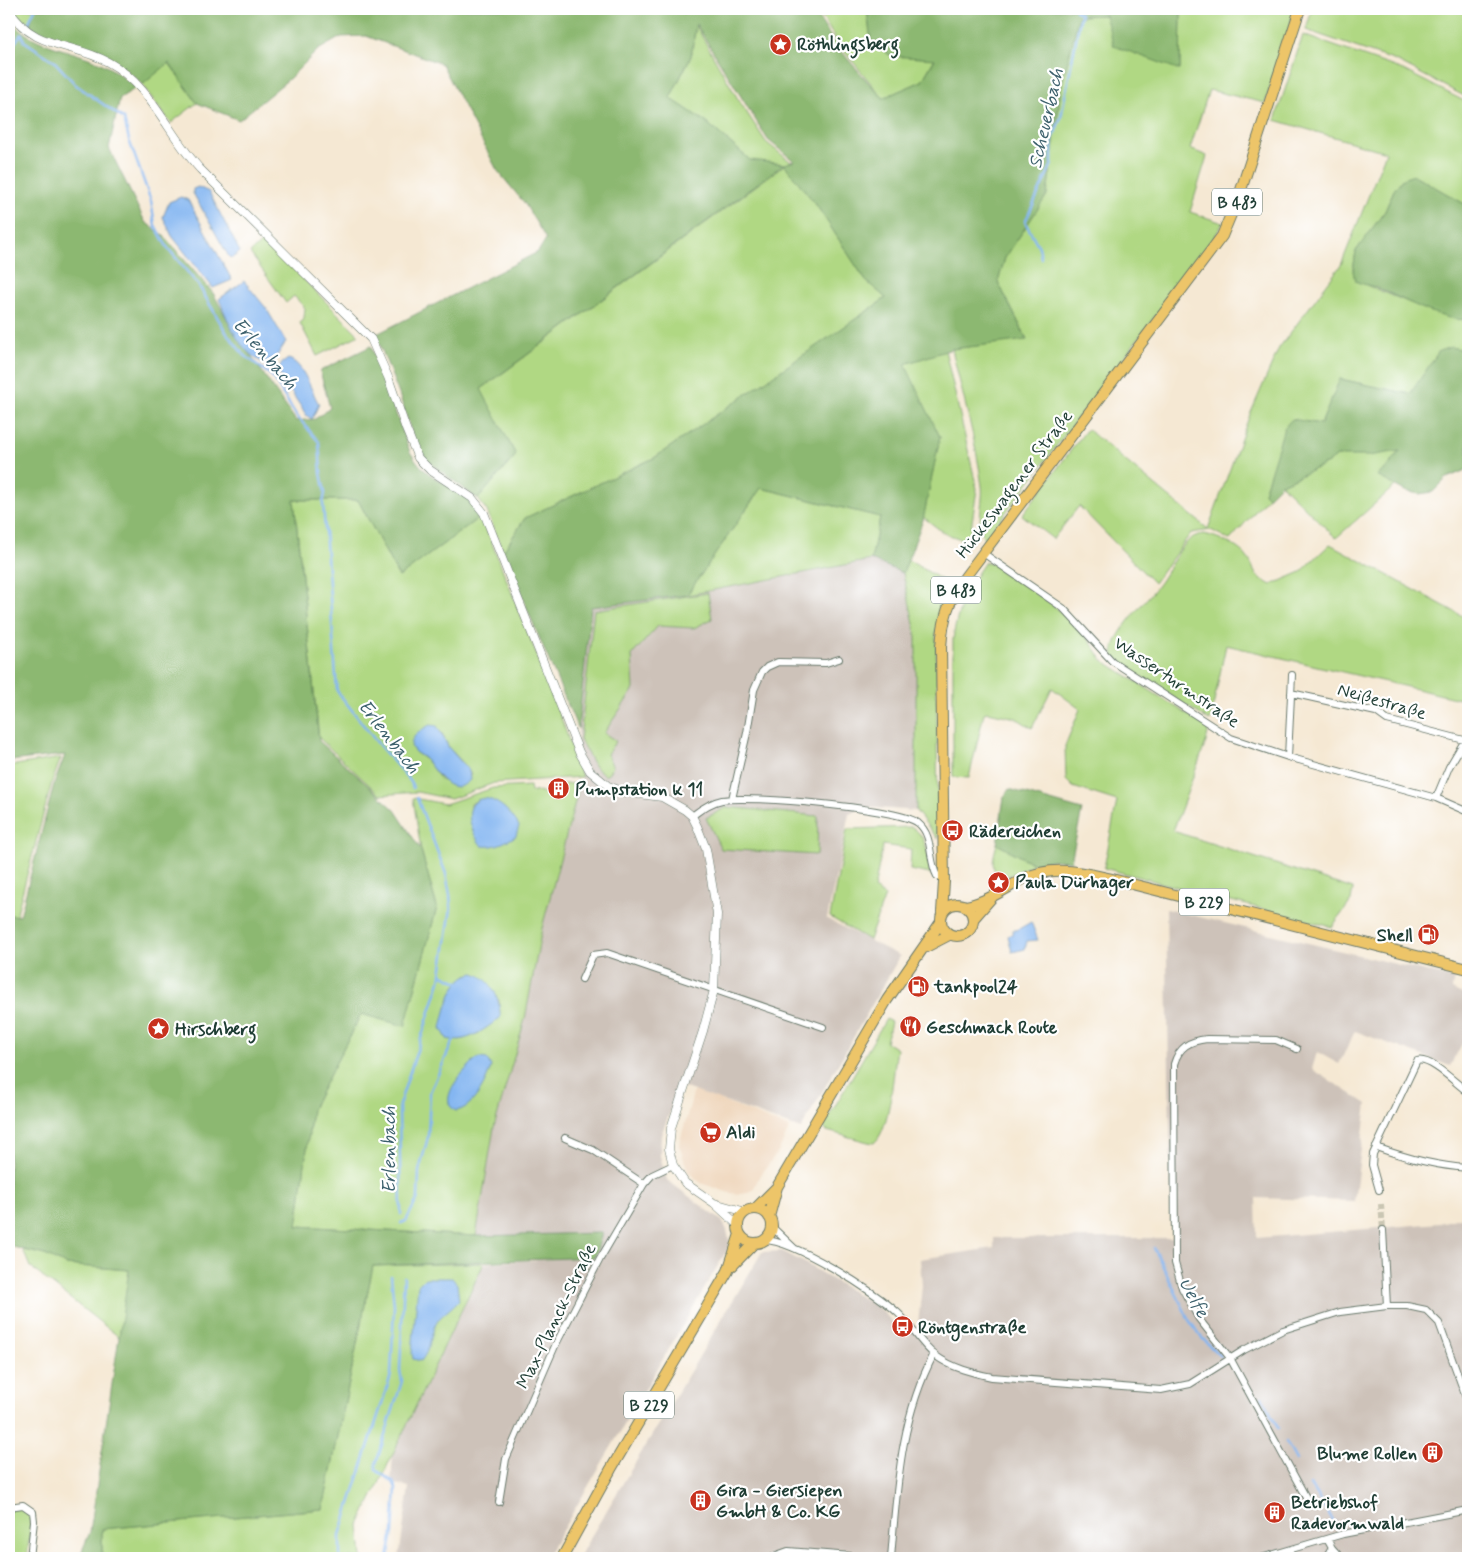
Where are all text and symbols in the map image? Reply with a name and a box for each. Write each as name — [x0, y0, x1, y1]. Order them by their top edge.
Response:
place icon: Röthlingsberg — [769, 32, 793, 56]
place label: Röthlingsberg — [797, 33, 899, 59]
water label: Scheuerbach — [1023, 66, 1070, 171]
road number: B 483 — [1212, 188, 1262, 216]
water label: Erlenbach — [227, 313, 303, 395]
street label: Hückeswagener Straße — [951, 405, 1080, 565]
road number: B 483 — [931, 576, 981, 604]
street label: Wasserturmstraße — [1109, 632, 1244, 734]
street label: Neißestraße — [1335, 678, 1429, 726]
water label: Erlenbach — [352, 695, 426, 779]
building icon: Pumpstation k 11 — [547, 777, 571, 801]
place label: Pumpstation k 11 — [575, 778, 703, 802]
bus stop icon: Rädereichen — [941, 819, 965, 843]
place label: Rädereichen — [969, 820, 1061, 844]
place icon: Paula Dürhager — [987, 870, 1011, 894]
place label: Paula Dürhager — [1015, 871, 1134, 897]
road number: B 229 — [1179, 889, 1229, 916]
fuel station icon: Shell — [1417, 923, 1441, 947]
place label: Shell — [1377, 924, 1413, 948]
fuel station icon: tankpool24 — [906, 974, 930, 998]
place label: tankpool24 — [933, 975, 1018, 999]
restaurant icon: Geschmack Route — [898, 1015, 922, 1039]
place label: Geschmack Route — [926, 1016, 1058, 1040]
place icon: Hirschberg — [147, 1017, 171, 1041]
place label: Hirschberg — [175, 1018, 256, 1044]
water label: Erlenbach — [377, 1106, 402, 1194]
supermarket icon: Aldi — [698, 1120, 722, 1144]
place label: Aldi — [726, 1121, 755, 1145]
street label: Max-Planck-Straße — [511, 1240, 603, 1393]
water label: Uelfe — [1172, 1273, 1215, 1323]
bus stop icon: Röntgenstraße — [890, 1315, 914, 1339]
place label: Röntgenstraße — [918, 1316, 1026, 1342]
road number: B 229 — [624, 1392, 674, 1418]
building icon: Blume Rollen — [1421, 1441, 1445, 1465]
place label: Blume Rollen — [1317, 1442, 1417, 1466]
place label: Gira - Giersiepen GmbH & Co. KG — [716, 1479, 843, 1524]
building icon: Gira - Giersiepen GmbH & Co. KG — [688, 1488, 712, 1512]
place label: Betriebshof Radevormwald — [1291, 1491, 1404, 1536]
building icon: Betriebshof Radevormwald — [1263, 1500, 1287, 1524]

